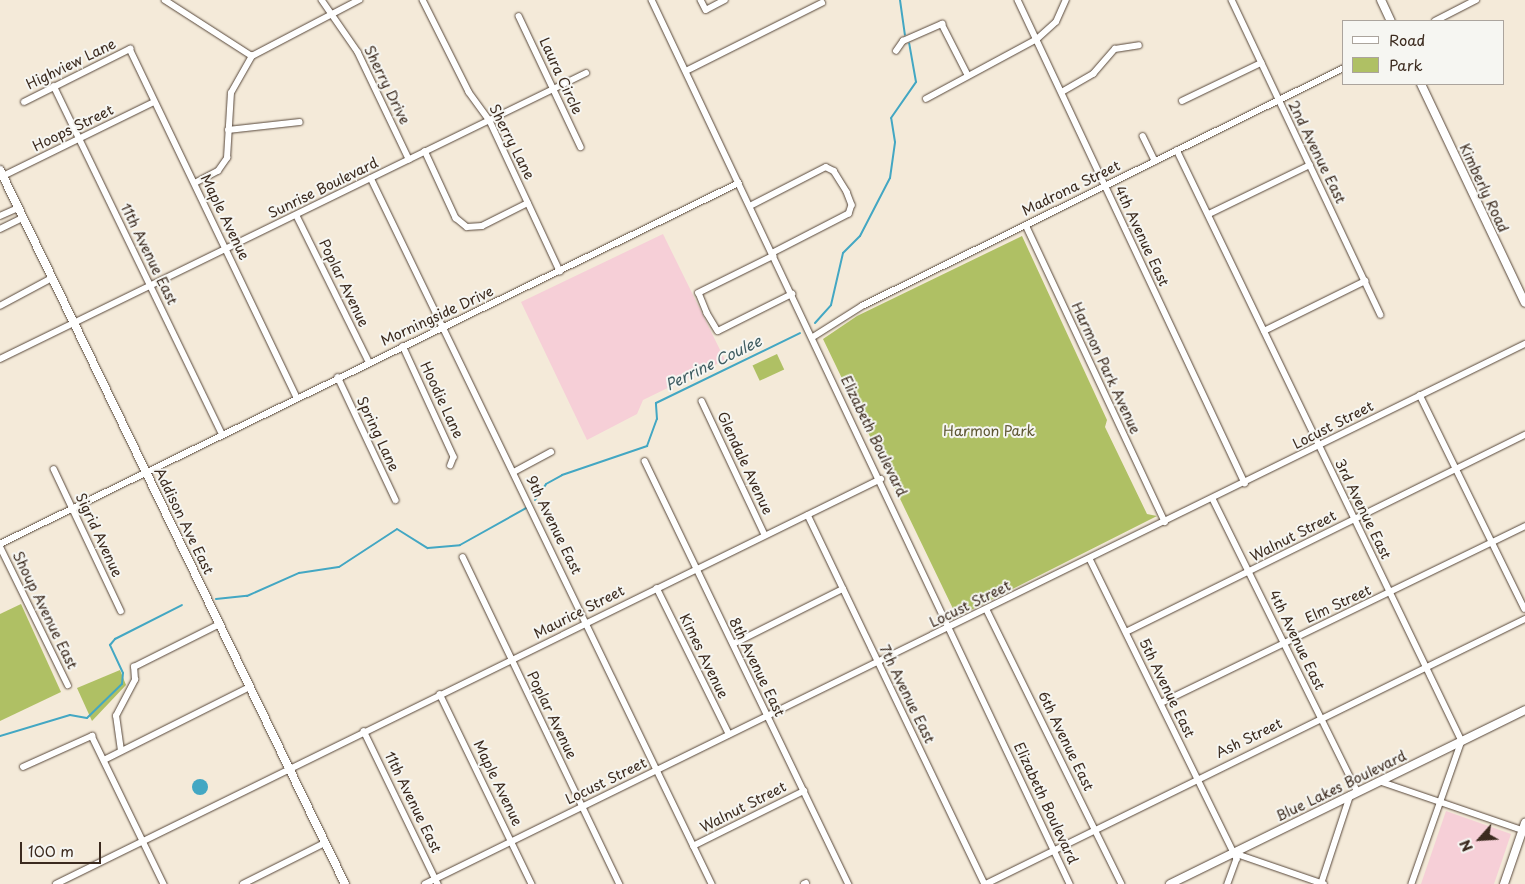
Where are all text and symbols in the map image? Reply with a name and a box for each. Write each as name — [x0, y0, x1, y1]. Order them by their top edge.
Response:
legend — [1342, 20, 1505, 85]
text: Road — [1389, 28, 1425, 51]
street label: Highview Lane — [24, 35, 118, 93]
street label: Laura Circle — [536, 35, 586, 117]
street label: Sherry Drive — [361, 43, 413, 127]
text: Park — [1389, 53, 1423, 76]
street label: 2nd Avenue East — [1285, 98, 1349, 206]
street label: Hoops Street — [30, 101, 116, 155]
street label: Sherry Lane — [486, 102, 538, 182]
street label: Kimberly Road — [1456, 140, 1512, 236]
street label: Sunrise Boulevard — [265, 154, 381, 222]
street label: Madrona Street — [1019, 157, 1123, 219]
street label: Maple Avenue — [197, 171, 253, 263]
street label: 4th Avenue East — [1111, 183, 1173, 289]
street label: 11th Avenue East — [117, 200, 181, 308]
street label: Poplar Avenue — [315, 236, 373, 330]
street label: Morningside Drive — [378, 283, 496, 349]
street label: Harmon Park Avenue — [1068, 299, 1144, 437]
water label: Perrine Coulee — [662, 331, 764, 393]
street label: Hoodie Lane — [417, 359, 467, 441]
street label: Elizabeth Boulevard — [837, 373, 911, 499]
street label: Spring Lane — [353, 394, 403, 474]
street label: Locust Street — [1290, 397, 1376, 453]
street label: Glendale Avenue — [714, 409, 776, 517]
park label: Harmon Park — [943, 423, 1035, 439]
street label: 3rd Avenue East — [1331, 456, 1395, 562]
street label: Addison Ave East — [151, 465, 217, 577]
street label: 9th Avenue East — [523, 473, 585, 577]
street label: Sigrid Avenue — [72, 490, 126, 580]
street label: Walnut Street — [1247, 507, 1339, 565]
street label: Shoup Avenue East — [9, 549, 81, 671]
street label: Locust Street — [927, 577, 1013, 631]
street label: Elm Street — [1302, 581, 1374, 627]
street label: Maurice Street — [530, 582, 628, 642]
street label: 4th Avenue East — [1266, 587, 1328, 693]
street label: Kimes Avenue — [676, 611, 732, 701]
street label: 8th Avenue East — [726, 614, 788, 720]
street label: 5th Avenue East — [1136, 635, 1198, 741]
street label: 7th Avenue East — [876, 642, 938, 746]
street label: Poplar Avenue — [523, 668, 581, 762]
street label: 6th Avenue East — [1034, 688, 1098, 794]
street label: Ash Street — [1213, 715, 1285, 761]
street label: Maple Avenue — [470, 737, 526, 829]
street label: Elizabeth Boulevard — [1010, 739, 1082, 867]
street label: Blue Lakes Boulevard — [1273, 747, 1409, 825]
street label: 11th Avenue East — [381, 748, 445, 856]
street label: Locust Street — [563, 754, 649, 808]
street label: Walnut Street — [697, 778, 789, 836]
north arrow — [1455, 814, 1505, 864]
scale bar — [22, 832, 104, 864]
text: N — [1454, 836, 1478, 855]
text: 100 m — [28, 839, 74, 862]

